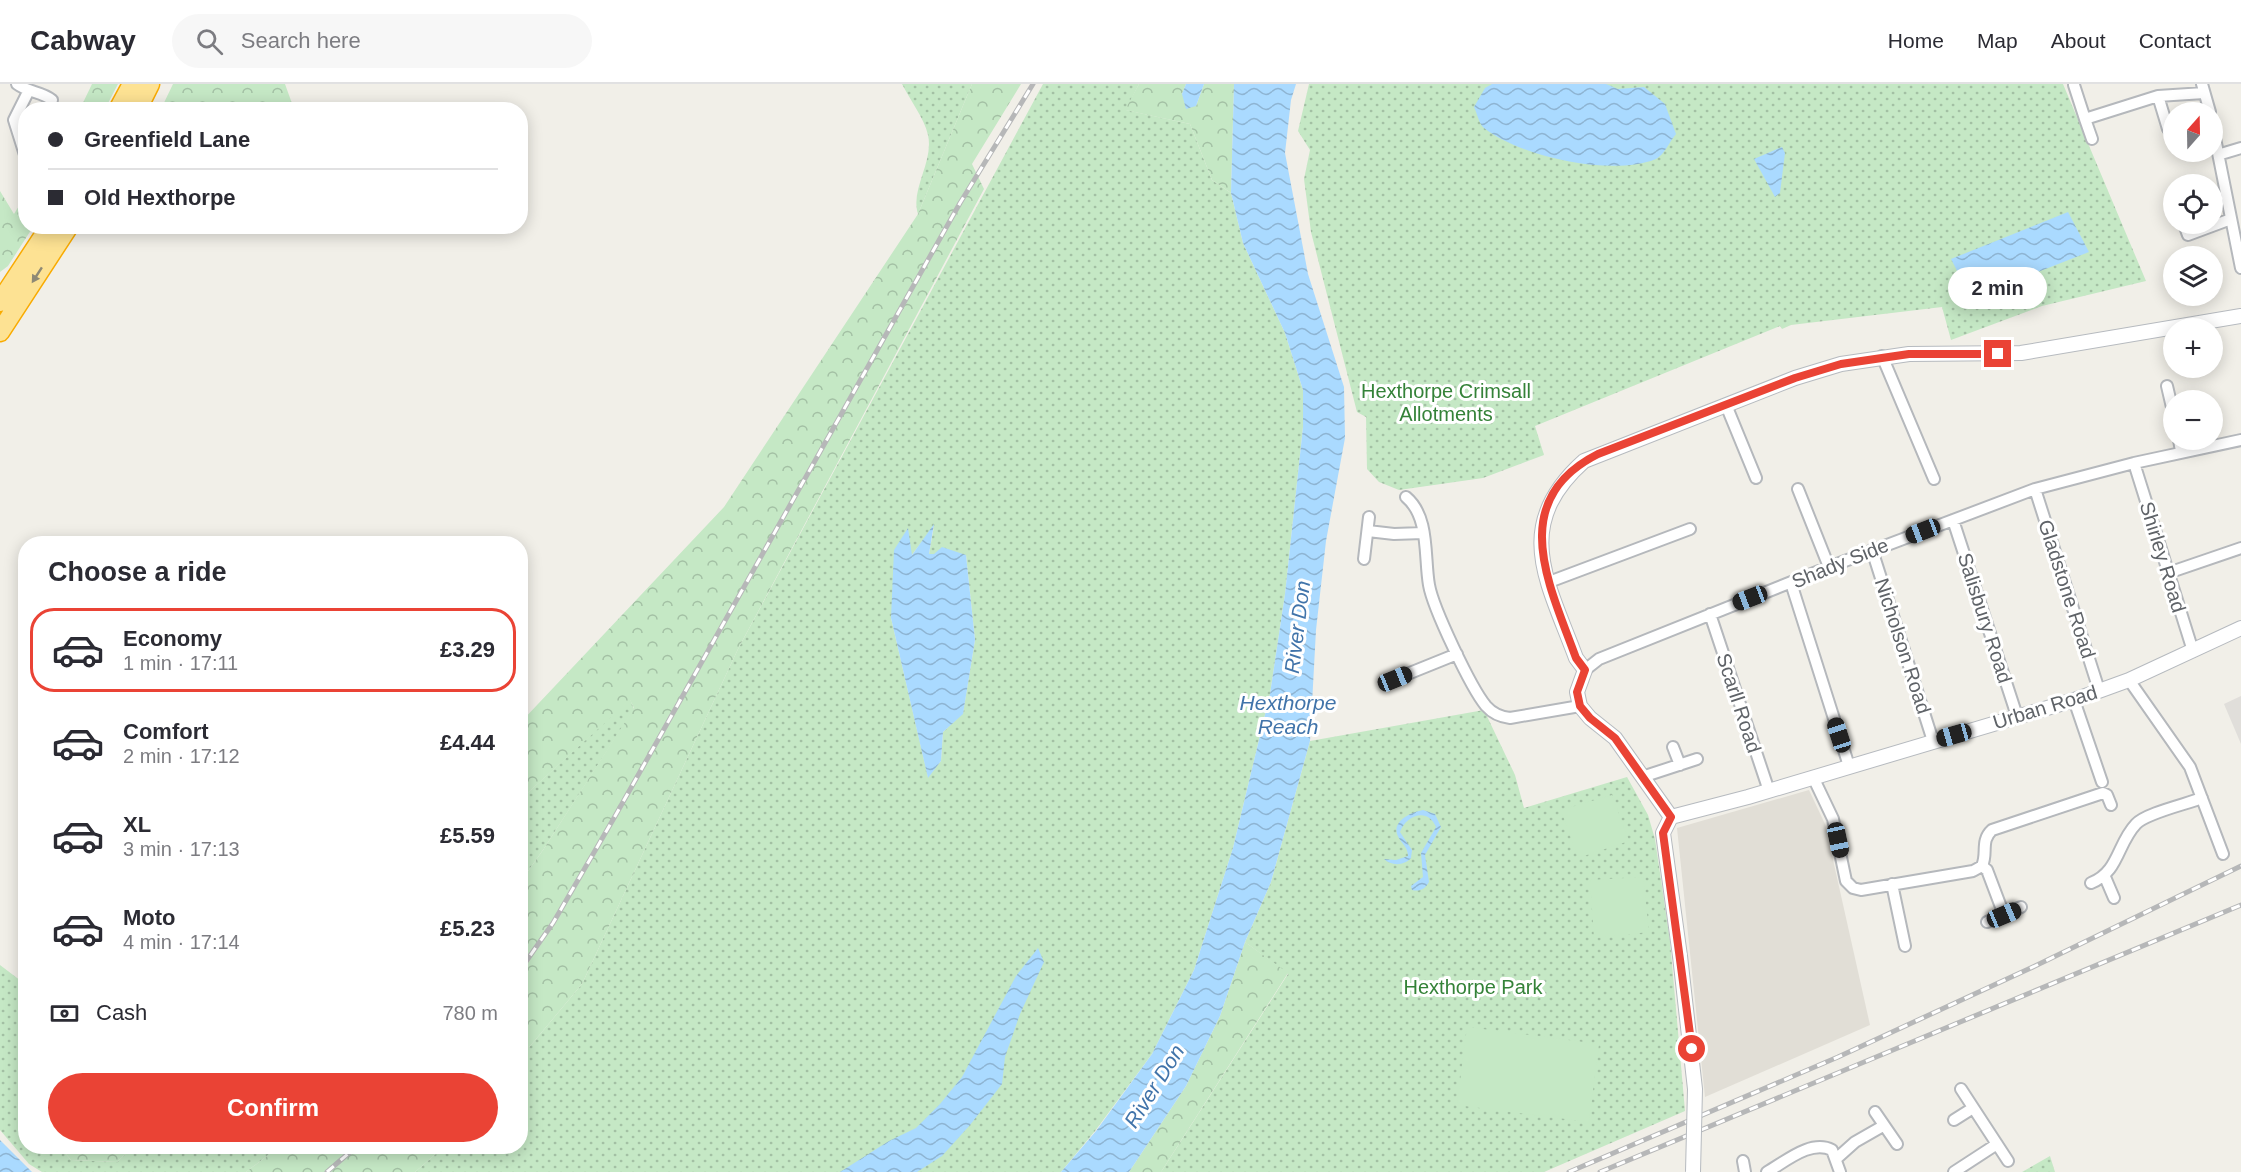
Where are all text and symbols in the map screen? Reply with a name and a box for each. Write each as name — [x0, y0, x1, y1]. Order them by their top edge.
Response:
search box — [172, 14, 592, 68]
text: Cabway — [30, 25, 136, 56]
icon: search — [193, 25, 226, 58]
text: Search here — [241, 28, 361, 53]
text: Home — [1888, 29, 1944, 52]
text: Map — [1977, 29, 2018, 52]
text: About — [2051, 29, 2106, 52]
text: Contact — [2139, 29, 2211, 52]
north arrow — [2163, 102, 2223, 162]
map controls — [2163, 102, 2223, 450]
text: Greenfield Lane — [84, 127, 250, 152]
button: locate — [2163, 174, 2223, 234]
text: Old Hexthorpe — [84, 185, 236, 210]
button: layers — [2163, 246, 2223, 306]
one-way arrow — [32, 267, 43, 284]
callout: 2 min — [1948, 267, 2048, 309]
text: 2 min — [1971, 277, 2024, 299]
button: + — [2163, 318, 2223, 378]
route end — [1984, 340, 2011, 367]
park label: Hexthorpe Crimsall Allotments — [1361, 380, 1531, 425]
button: − — [2163, 390, 2223, 450]
street label: Shirley Road — [2136, 499, 2190, 615]
car — [1903, 516, 1943, 546]
street label: Gladstone Road — [2034, 517, 2100, 661]
street label: Shady Side — [1788, 534, 1892, 592]
street label: Salisbury Road — [1954, 550, 2016, 686]
text: Choose a ride — [48, 557, 227, 587]
street label: Nicholson Road — [1871, 575, 1935, 717]
water label: River Don — [1280, 579, 1314, 675]
car — [1730, 583, 1770, 613]
icon: car — [51, 623, 105, 677]
text: Economy — [123, 626, 222, 651]
text: £3.29 — [440, 637, 495, 662]
street label: Scarll Road — [1713, 650, 1765, 756]
text: 1 min · 17:11 — [123, 652, 238, 674]
car — [1375, 664, 1415, 694]
street label: Urban Road — [1990, 681, 2100, 733]
water label: Hexthorpe Reach — [1240, 691, 1336, 738]
car — [1825, 715, 1853, 755]
icon: car — [51, 716, 105, 770]
text: Comfort — [123, 719, 209, 744]
car — [1934, 721, 1974, 749]
text: £4.44 — [440, 730, 495, 755]
text: 2 min · 17:12 — [123, 745, 240, 767]
icon: car — [51, 809, 105, 863]
text: XL — [123, 812, 151, 837]
car — [1825, 821, 1851, 859]
text: £5.59 — [440, 823, 495, 848]
text: 3 min · 17:13 — [123, 838, 240, 860]
car — [1984, 900, 2024, 930]
icon: car — [51, 902, 105, 956]
text: Moto — [123, 905, 176, 930]
text: £5.23 — [440, 916, 495, 941]
text: 4 min · 17:14 — [123, 931, 240, 953]
park label: Hexthorpe Park — [1404, 976, 1543, 998]
icon: cash — [48, 997, 81, 1030]
text: Cash — [96, 1000, 147, 1025]
text: 780 m — [442, 1002, 498, 1024]
route start — [1678, 1035, 1705, 1062]
water label: River Don — [1120, 1040, 1188, 1132]
button: Confirm — [48, 1073, 498, 1142]

